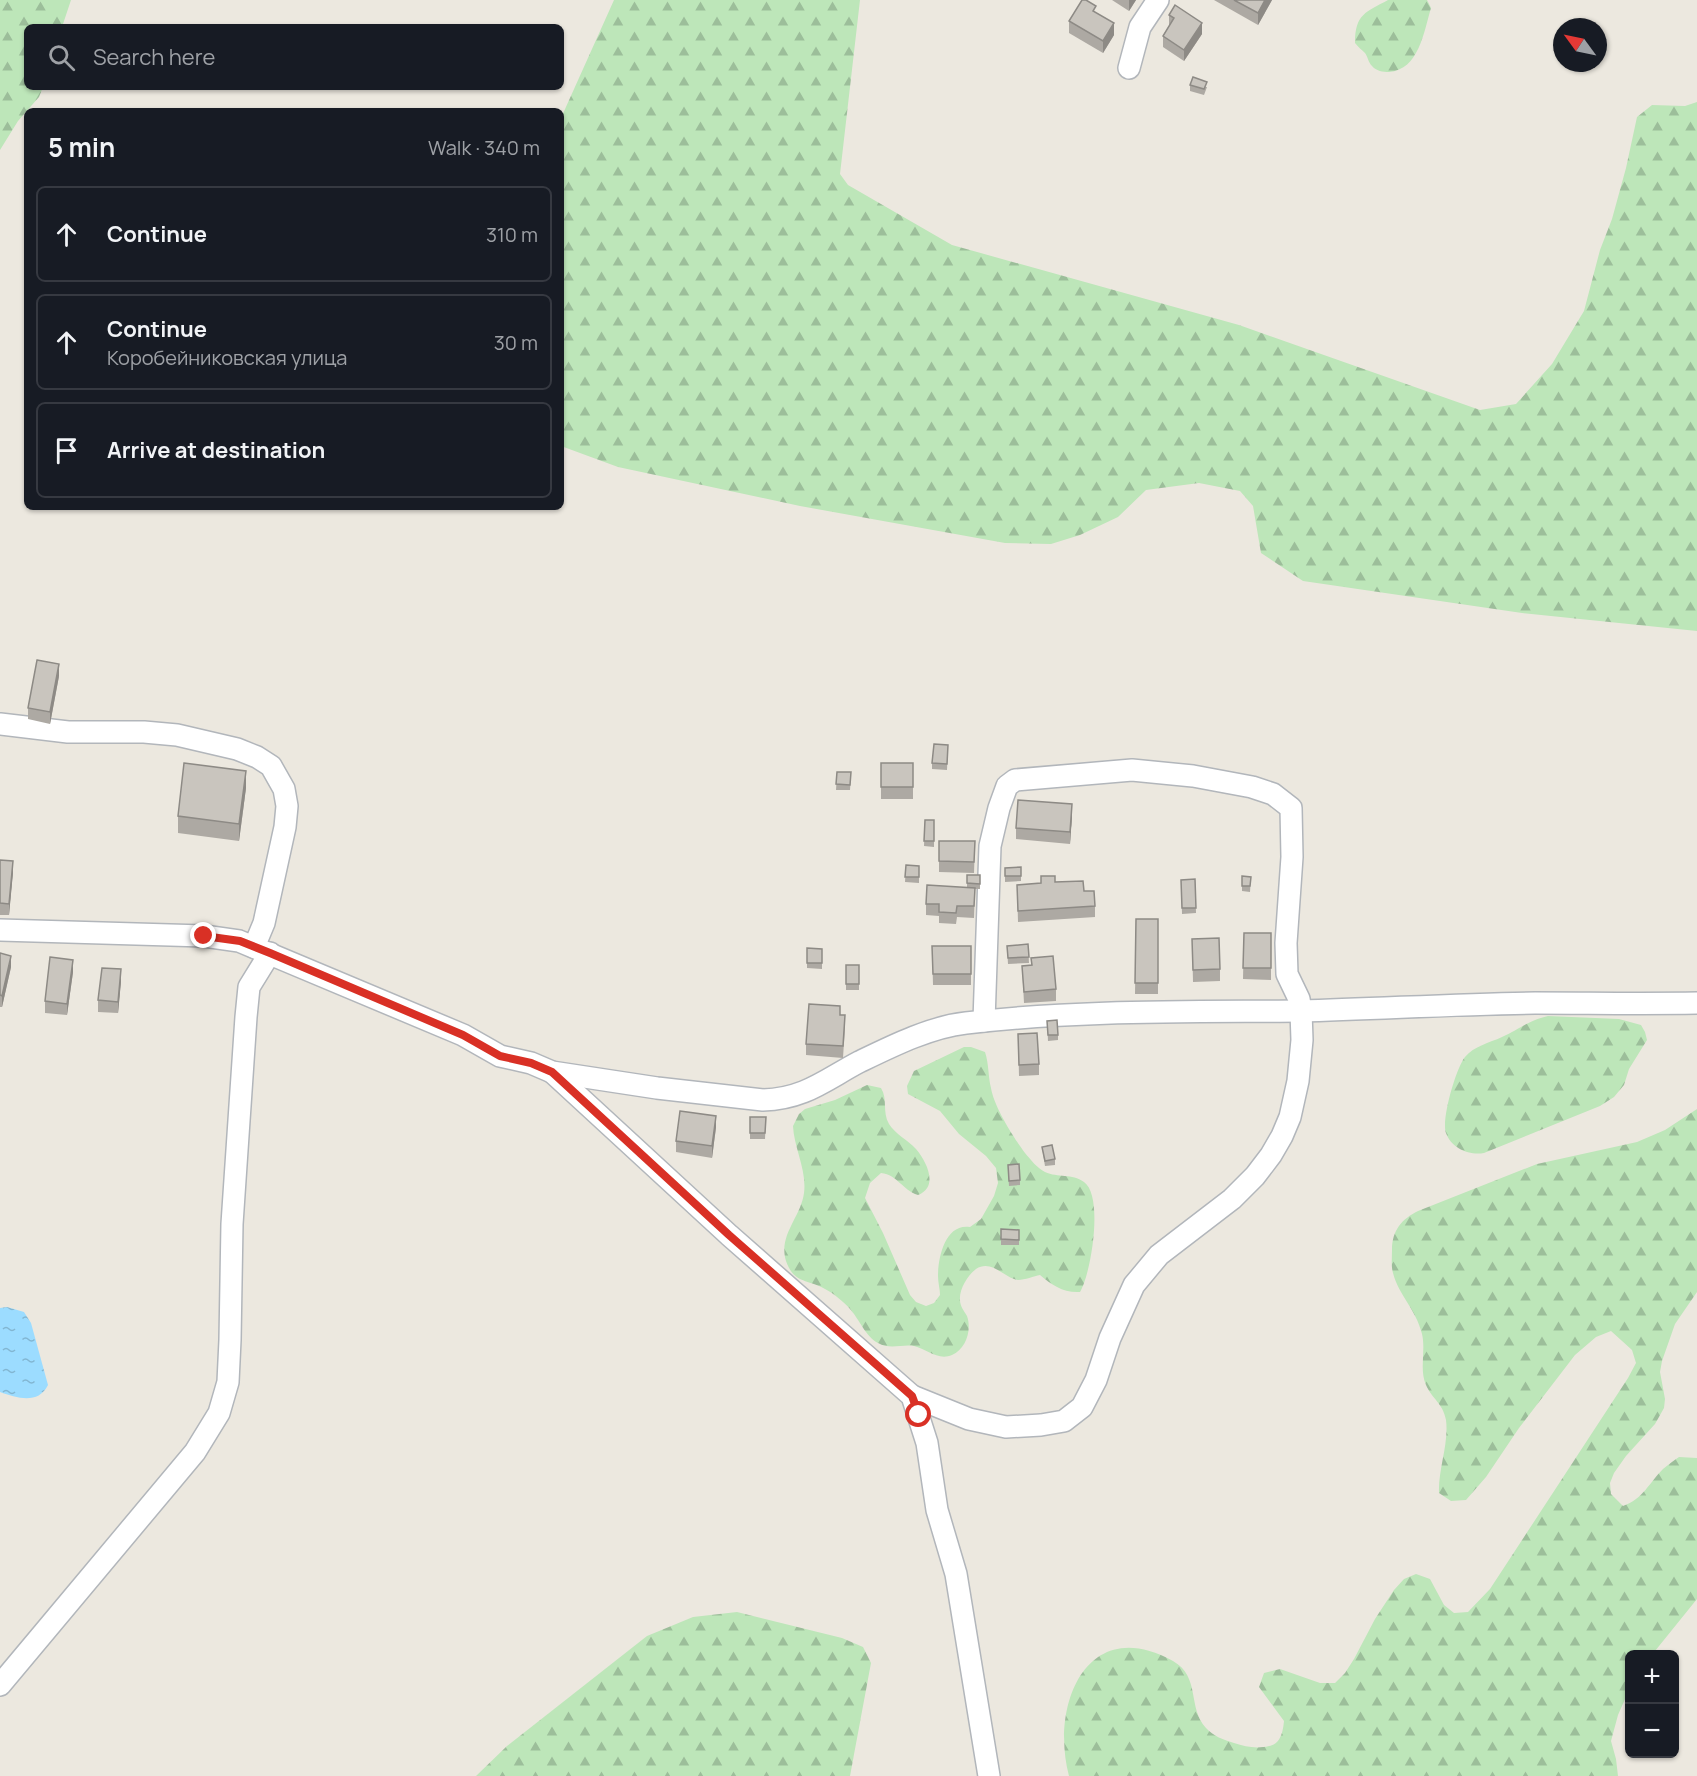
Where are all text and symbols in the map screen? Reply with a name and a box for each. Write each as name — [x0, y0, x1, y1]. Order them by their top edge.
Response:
north arrow — [1553, 18, 1607, 72]
search box — [24, 24, 564, 90]
icon: search — [45, 41, 78, 74]
text: Search here — [93, 42, 215, 72]
text: 5 min — [48, 129, 115, 165]
text: Walk · 340 m — [428, 134, 540, 161]
icon: ahead — [50, 218, 83, 251]
text: Continue — [107, 219, 207, 249]
text: 310 m — [486, 221, 538, 248]
text: Continue — [107, 314, 207, 344]
icon: ahead — [50, 326, 83, 359]
text: 30 m — [494, 329, 538, 356]
text: Коробейниковская улица — [107, 344, 347, 371]
icon: arrive — [50, 434, 83, 467]
text: Arrive at destination — [107, 435, 325, 465]
route end — [190, 922, 216, 948]
route start — [905, 1401, 931, 1427]
map controls — [1625, 1650, 1679, 1758]
button: + — [1625, 1650, 1679, 1704]
button: − — [1625, 1704, 1679, 1758]

